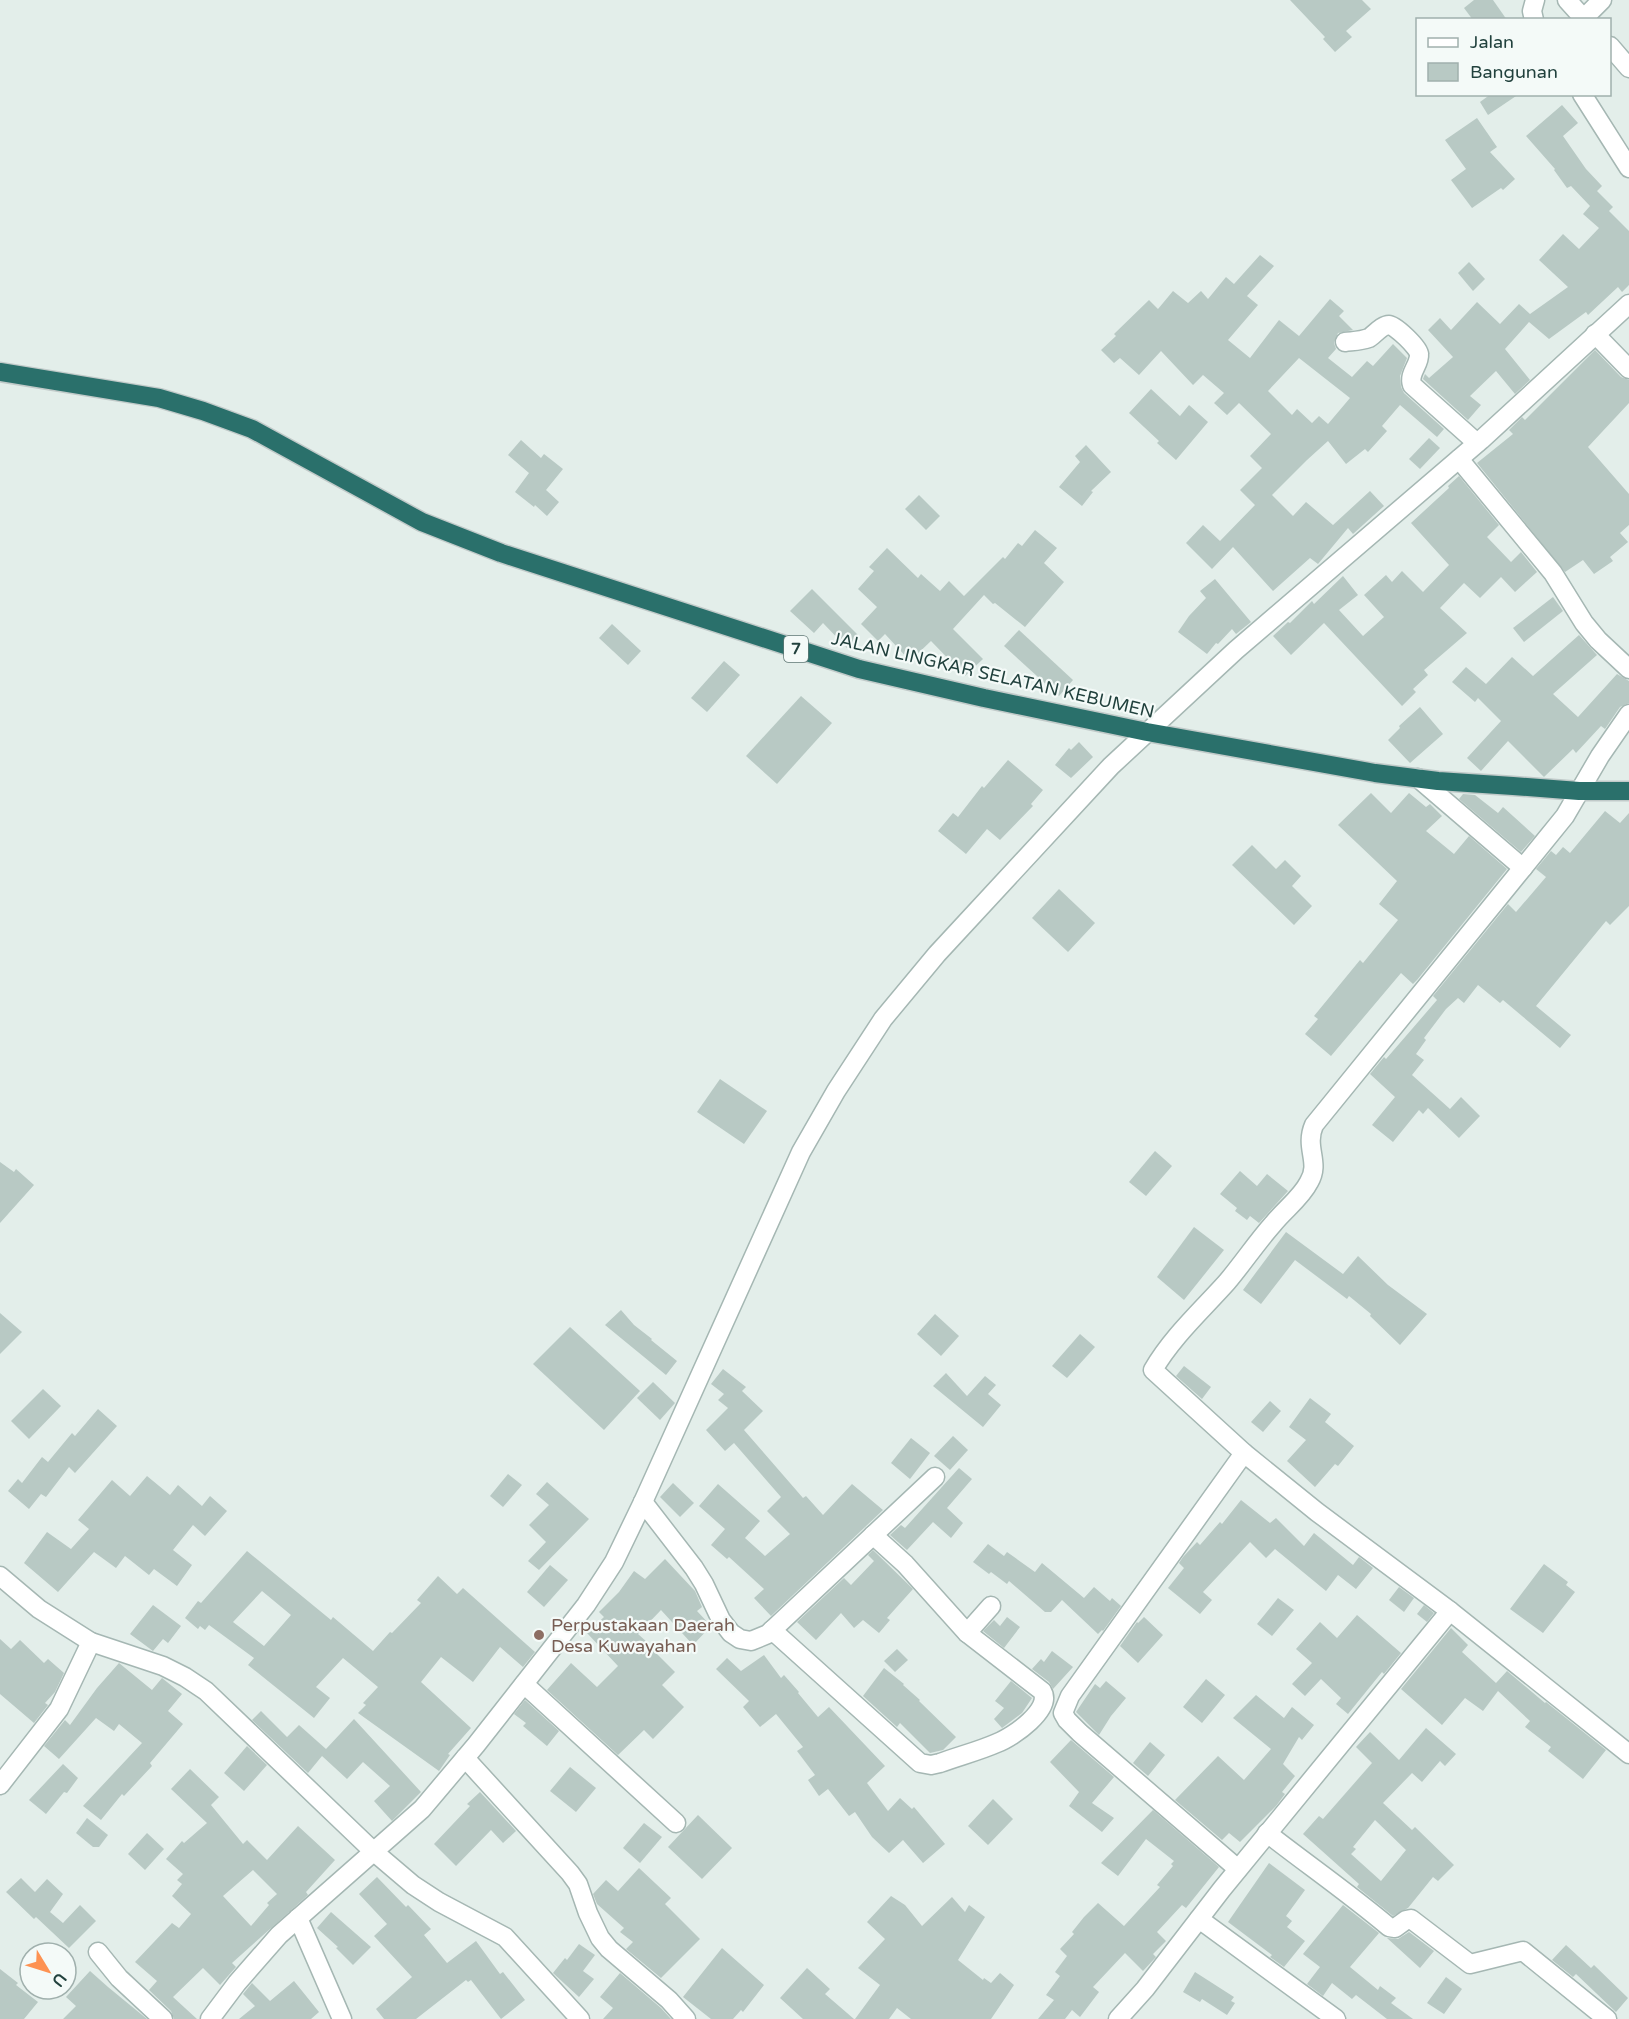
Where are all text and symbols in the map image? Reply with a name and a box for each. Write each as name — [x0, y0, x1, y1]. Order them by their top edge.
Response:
legend — [1416, 18, 1611, 96]
text: Jalan — [1470, 31, 1514, 53]
text: Bangunan — [1470, 61, 1558, 83]
street label: JALAN LINGKAR SELATAN KEBUMEN — [829, 627, 1157, 723]
road number: 7 — [784, 636, 808, 662]
place label: Perpustakaan Daerah Desa Kuwayahan — [551, 1614, 735, 1657]
marker: Perpustakaan Daerah Desa Kuwayahan — [532, 1628, 546, 1642]
north arrow — [18, 1941, 78, 2001]
text: U — [47, 1969, 71, 1991]

